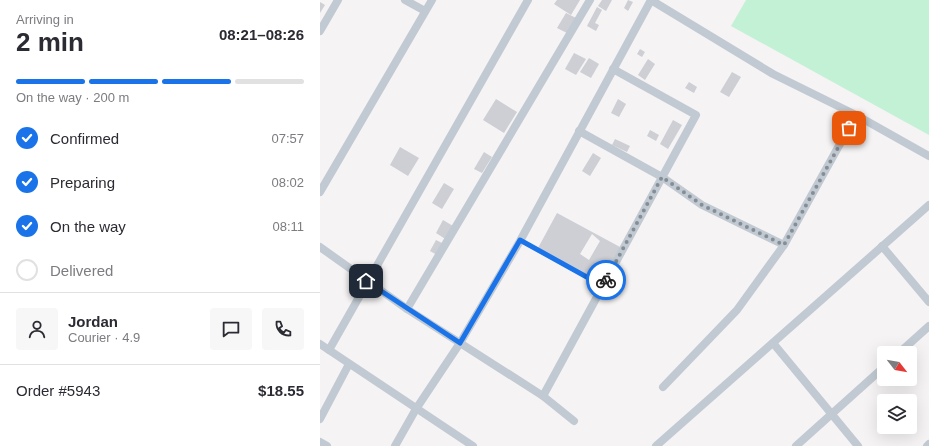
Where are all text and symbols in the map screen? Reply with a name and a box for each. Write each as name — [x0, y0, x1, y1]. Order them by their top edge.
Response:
text: Arriving in — [16, 12, 74, 27]
text: 08:21–08:26 — [219, 26, 304, 43]
text: 2 min — [16, 27, 84, 57]
text: On the way · 200 m — [16, 90, 129, 105]
pin — [832, 111, 866, 145]
icon: bag — [838, 117, 860, 139]
icon: check — [16, 127, 38, 149]
text: Confirmed — [50, 130, 119, 147]
text: 07:57 — [271, 131, 304, 146]
icon: check — [16, 171, 38, 193]
text: Preparing — [50, 174, 115, 191]
text: 08:02 — [271, 175, 304, 190]
icon: check — [16, 215, 38, 237]
text: On the way — [50, 218, 126, 235]
text: 08:11 — [272, 219, 304, 234]
courier — [586, 260, 626, 300]
text: Delivered — [50, 262, 113, 279]
pin — [349, 264, 383, 298]
icon: bike — [595, 269, 617, 291]
icon: home — [355, 270, 377, 292]
button: person — [16, 308, 58, 350]
button: chat — [210, 308, 252, 350]
button: phone — [262, 308, 304, 350]
text: Jordan — [68, 313, 118, 330]
text: Courier · 4.9 — [68, 330, 140, 345]
north arrow — [877, 346, 917, 386]
map controls — [877, 346, 917, 434]
text: Order #5943 — [16, 382, 100, 399]
text: $18.55 — [258, 382, 304, 399]
button: layers — [877, 394, 917, 434]

